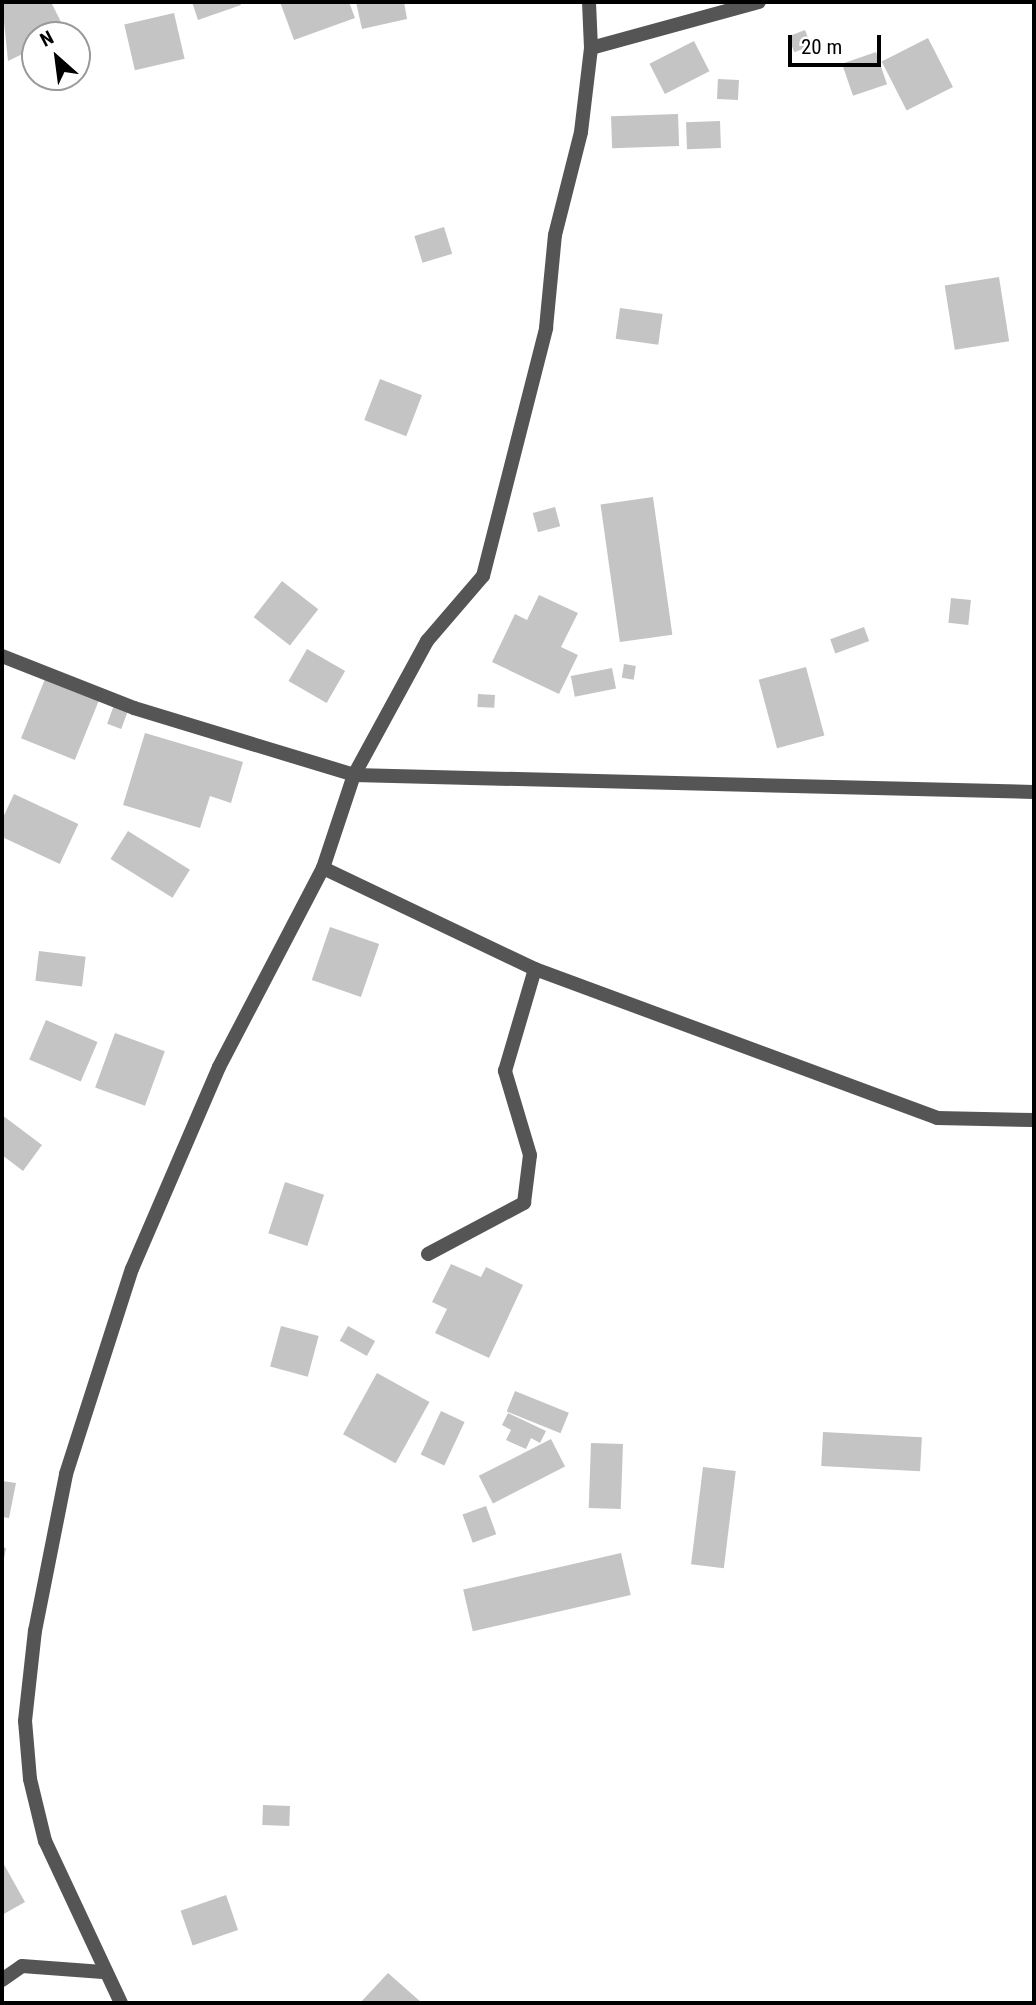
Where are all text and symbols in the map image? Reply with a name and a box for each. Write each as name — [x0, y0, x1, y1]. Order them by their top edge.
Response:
north arrow — [21, 21, 91, 91]
scale bar — [791, 21, 884, 65]
text: N — [36, 26, 57, 52]
text: 20 m — [801, 35, 842, 59]

